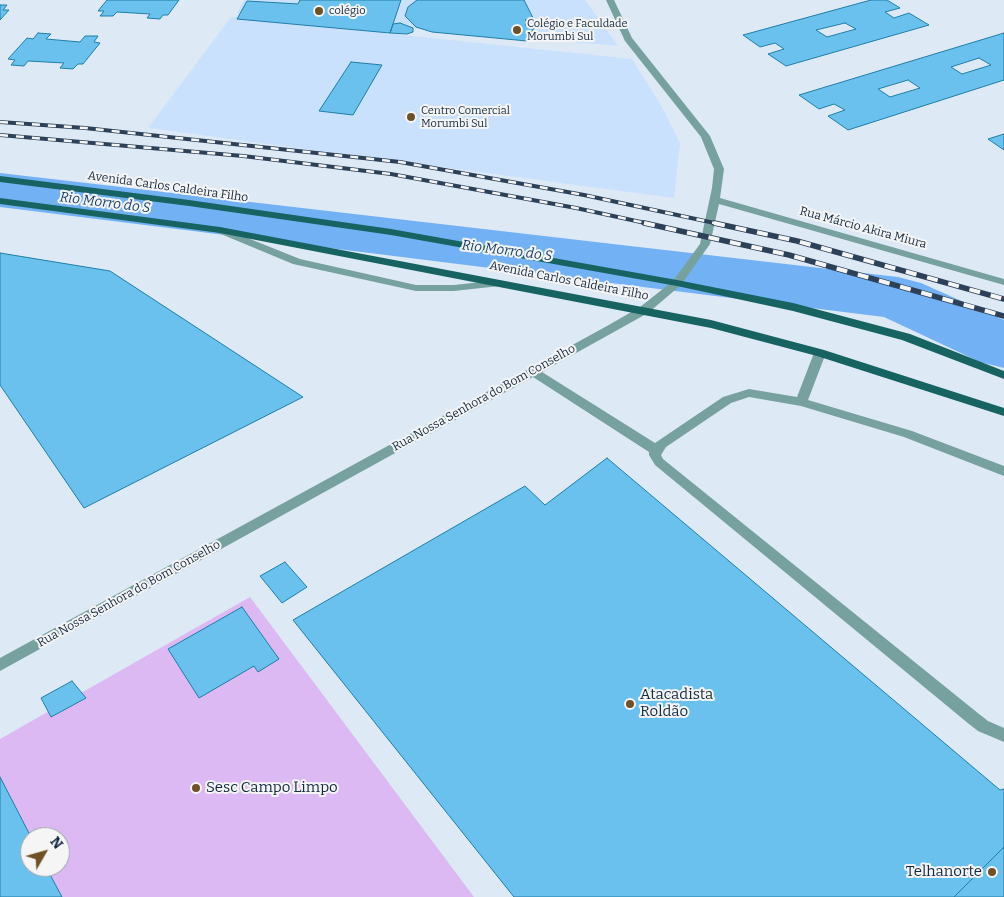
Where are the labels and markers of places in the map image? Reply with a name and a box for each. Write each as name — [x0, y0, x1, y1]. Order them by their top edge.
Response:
place label: colégio — [329, 4, 366, 18]
marker: colégio — [313, 5, 325, 17]
place label: Colégio e Faculdade Morumbi Sul — [527, 17, 628, 43]
marker: Colégio e Faculdade Morumbi Sul — [511, 24, 523, 36]
place label: Centro Comercial Morumbi Sul — [421, 104, 510, 130]
marker: Centro Comercial Morumbi Sul — [405, 111, 417, 123]
place label: Atacadista Roldão — [640, 686, 713, 721]
marker: Atacadista Roldão — [624, 698, 636, 710]
place label: Sesc Campo Limpo — [206, 779, 338, 797]
marker: Sesc Campo Limpo — [190, 782, 202, 794]
place label: Telhanorte — [906, 863, 982, 881]
marker: Telhanorte — [986, 866, 998, 878]

